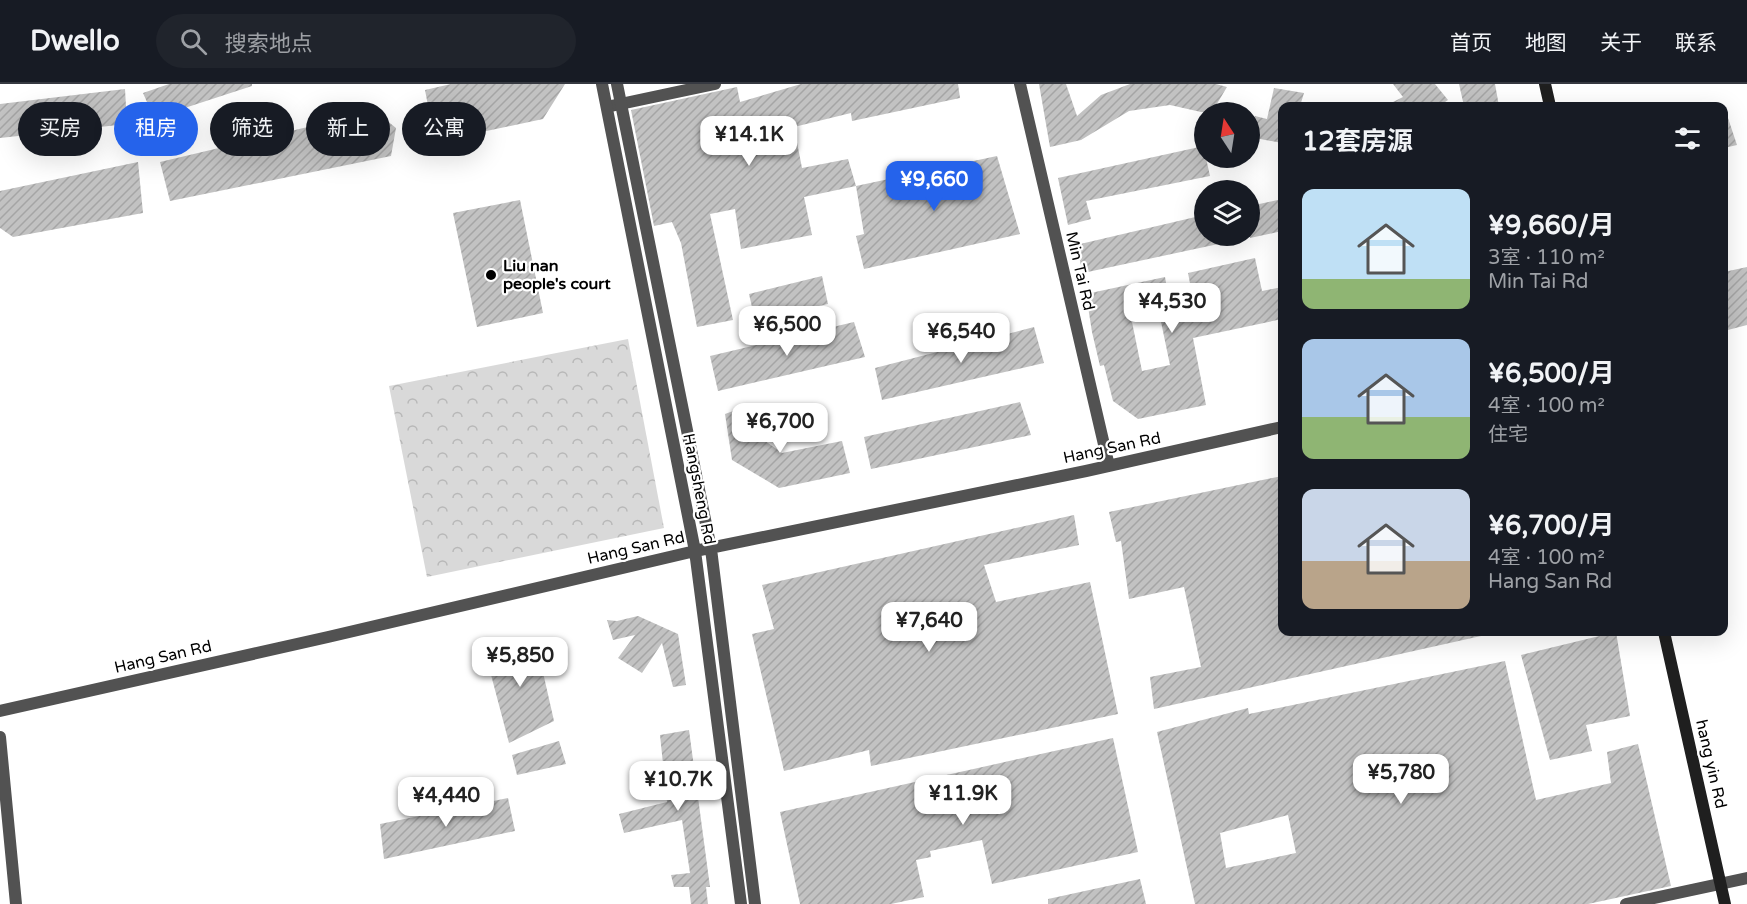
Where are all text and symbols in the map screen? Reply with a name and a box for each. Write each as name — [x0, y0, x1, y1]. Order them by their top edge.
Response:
search box — [156, 14, 576, 68]
text: Dwello — [30, 24, 120, 58]
icon: search — [177, 25, 210, 58]
text: 搜索地点 — [225, 31, 313, 57]
text: 首页 — [1450, 31, 1492, 56]
text: 地图 — [1525, 31, 1567, 56]
text: 关于 — [1600, 31, 1642, 56]
text: 联系 — [1675, 31, 1717, 56]
chip: 买房 — [18, 102, 102, 156]
chip: 租房 — [114, 102, 198, 156]
chip: 筛选 — [210, 102, 294, 156]
chip: 新上 — [306, 102, 390, 156]
chip: 公寓 — [402, 102, 486, 156]
north arrow — [1194, 102, 1260, 168]
map controls — [1194, 102, 1260, 246]
pin: ¥14.1K — [700, 116, 798, 167]
icon: filters — [1671, 122, 1704, 155]
text: ¥14.1K — [714, 123, 784, 147]
text: 12套房源 — [1302, 126, 1413, 157]
pin: ¥9,660 — [885, 161, 983, 212]
text: ¥9,660 — [900, 168, 968, 192]
button: layers — [1194, 180, 1260, 246]
text: ¥9,660/月 — [1488, 210, 1615, 241]
icon: home — [1350, 213, 1422, 285]
street label: Min Tai Rd — [1061, 230, 1099, 312]
text: 3室 · 110 m² — [1488, 246, 1605, 270]
place label: Liu nan people's court — [503, 256, 611, 294]
marker: Liu nan people's court — [484, 268, 498, 282]
text: Min Tai Rd — [1488, 270, 1588, 294]
pin: ¥4,530 — [1123, 283, 1221, 334]
text: ¥4,530 — [1138, 290, 1206, 314]
pin: ¥6,500 — [738, 306, 836, 357]
text: ¥6,500 — [753, 313, 821, 337]
pin: ¥6,540 — [912, 313, 1010, 364]
text: ¥6,540 — [927, 320, 995, 344]
text: ¥6,500/月 — [1488, 358, 1615, 389]
icon: home — [1350, 363, 1422, 435]
text: 4室 · 100 m² — [1488, 394, 1605, 418]
pin: ¥6,700 — [731, 403, 829, 454]
text: ¥6,700 — [746, 410, 814, 434]
text: 住宅 — [1488, 423, 1528, 447]
street label: Hang San Rd — [1061, 428, 1163, 468]
street label: Hangsheng Rd — [678, 432, 720, 546]
text: ¥6,700/月 — [1488, 510, 1614, 541]
icon: home — [1350, 513, 1422, 585]
street label: Hang San Rd — [585, 527, 687, 569]
text: 4室 · 100 m² — [1488, 546, 1605, 570]
text: Hang San Rd — [1488, 570, 1612, 594]
pin: ¥7,640 — [880, 602, 978, 653]
text: ¥7,640 — [895, 609, 963, 633]
street label: Hang San Rd — [112, 636, 214, 678]
pin: ¥5,850 — [471, 637, 569, 688]
text: ¥5,850 — [486, 644, 554, 668]
street label: hang yin Rd — [1691, 718, 1731, 810]
pin: ¥5,780 — [1352, 754, 1450, 805]
pin: ¥10.7K — [629, 761, 727, 812]
text: ¥5,780 — [1367, 761, 1435, 785]
text: ¥10.7K — [643, 768, 713, 792]
pin: ¥11.9K — [914, 775, 1012, 826]
pin: ¥4,440 — [397, 777, 495, 828]
text: ¥11.9K — [928, 782, 998, 806]
text: ¥4,440 — [412, 784, 480, 808]

